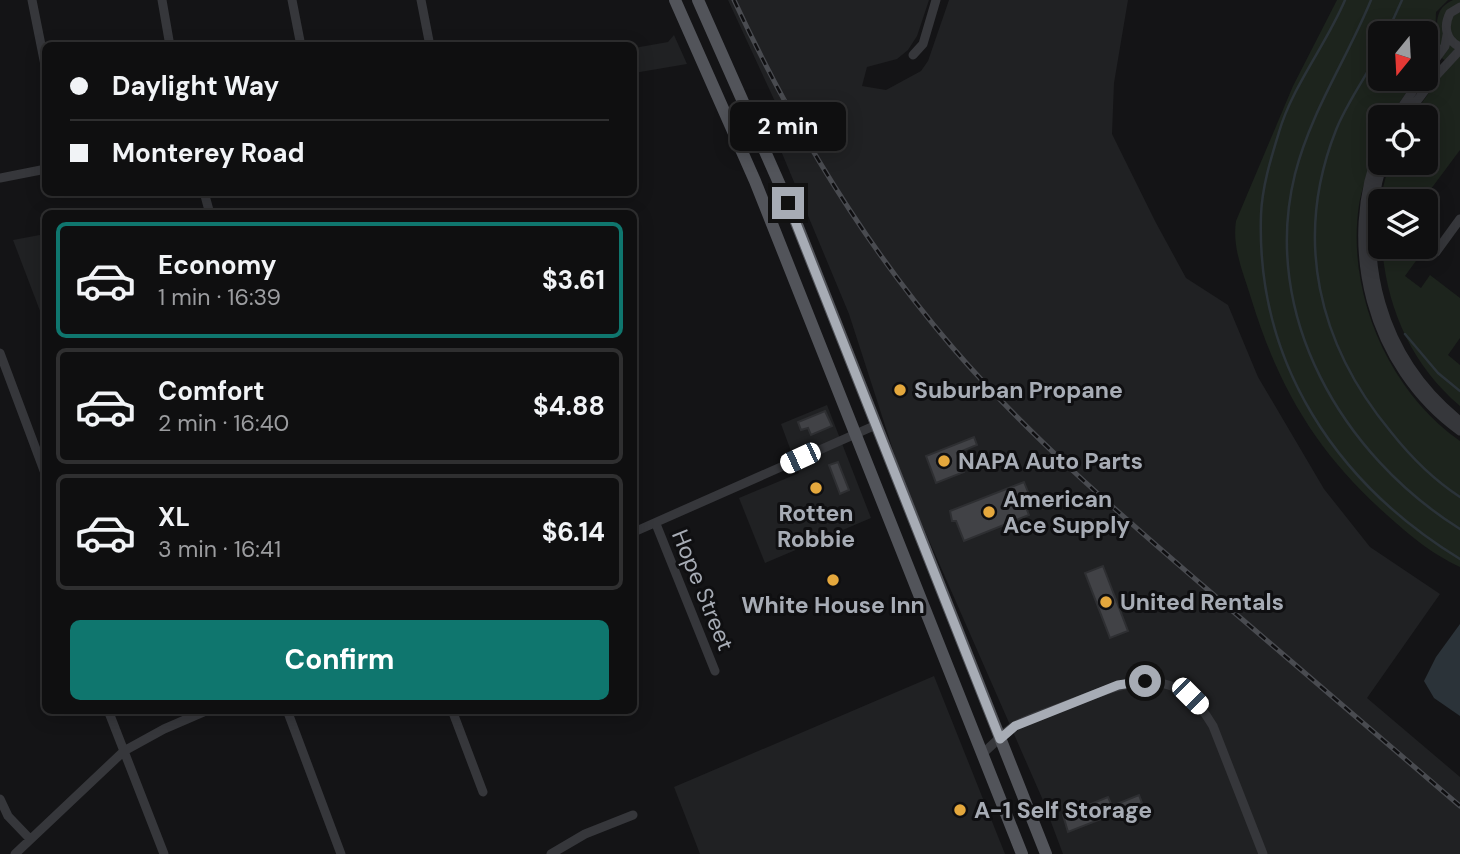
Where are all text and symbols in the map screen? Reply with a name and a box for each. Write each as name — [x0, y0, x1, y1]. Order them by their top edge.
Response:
north arrow — [1368, 21, 1438, 91]
map controls — [1368, 21, 1438, 259]
text: Daylight Way — [112, 69, 279, 103]
callout: 2 min — [730, 102, 846, 150]
button: locate — [1368, 105, 1438, 175]
text: 2 min — [758, 111, 818, 141]
text: Monterey Road — [112, 136, 305, 170]
route end — [772, 187, 804, 219]
button: layers — [1368, 189, 1438, 259]
text: Economy — [158, 248, 276, 282]
icon: car — [74, 249, 137, 312]
text: $3.61 — [542, 263, 605, 297]
text: 1 min · 16:39 — [158, 282, 281, 312]
text: Comfort — [158, 374, 264, 408]
icon: car — [74, 375, 137, 438]
place label: Suburban Propane — [914, 375, 1123, 405]
marker: Suburban Propane — [892, 382, 908, 398]
text: $4.88 — [533, 389, 605, 423]
text: 2 min · 16:40 — [158, 408, 289, 438]
car — [777, 440, 824, 476]
place label: NAPA Auto Parts — [958, 446, 1143, 476]
marker: NAPA Auto Parts — [936, 453, 952, 469]
marker: Rotten Robbie — [808, 480, 824, 496]
place label: American Ace Supply — [1003, 484, 1130, 540]
place label: Rotten Robbie — [777, 498, 855, 554]
text: XL — [158, 500, 190, 534]
icon: car — [74, 501, 137, 564]
marker: American Ace Supply — [981, 504, 997, 520]
text: $6.14 — [542, 515, 605, 549]
street label: Hope Street — [665, 525, 741, 655]
text: 3 min · 16:41 — [158, 534, 281, 564]
marker: White House Inn — [825, 572, 841, 588]
place label: United Rentals — [1120, 587, 1284, 617]
place label: White House Inn — [741, 590, 925, 620]
marker: United Rentals — [1098, 594, 1114, 610]
button: Confirm — [70, 620, 609, 700]
route start — [1129, 665, 1161, 697]
car — [1168, 674, 1213, 718]
place label: A-1 Self Storage — [974, 795, 1152, 825]
marker: A-1 Self Storage — [952, 802, 968, 818]

